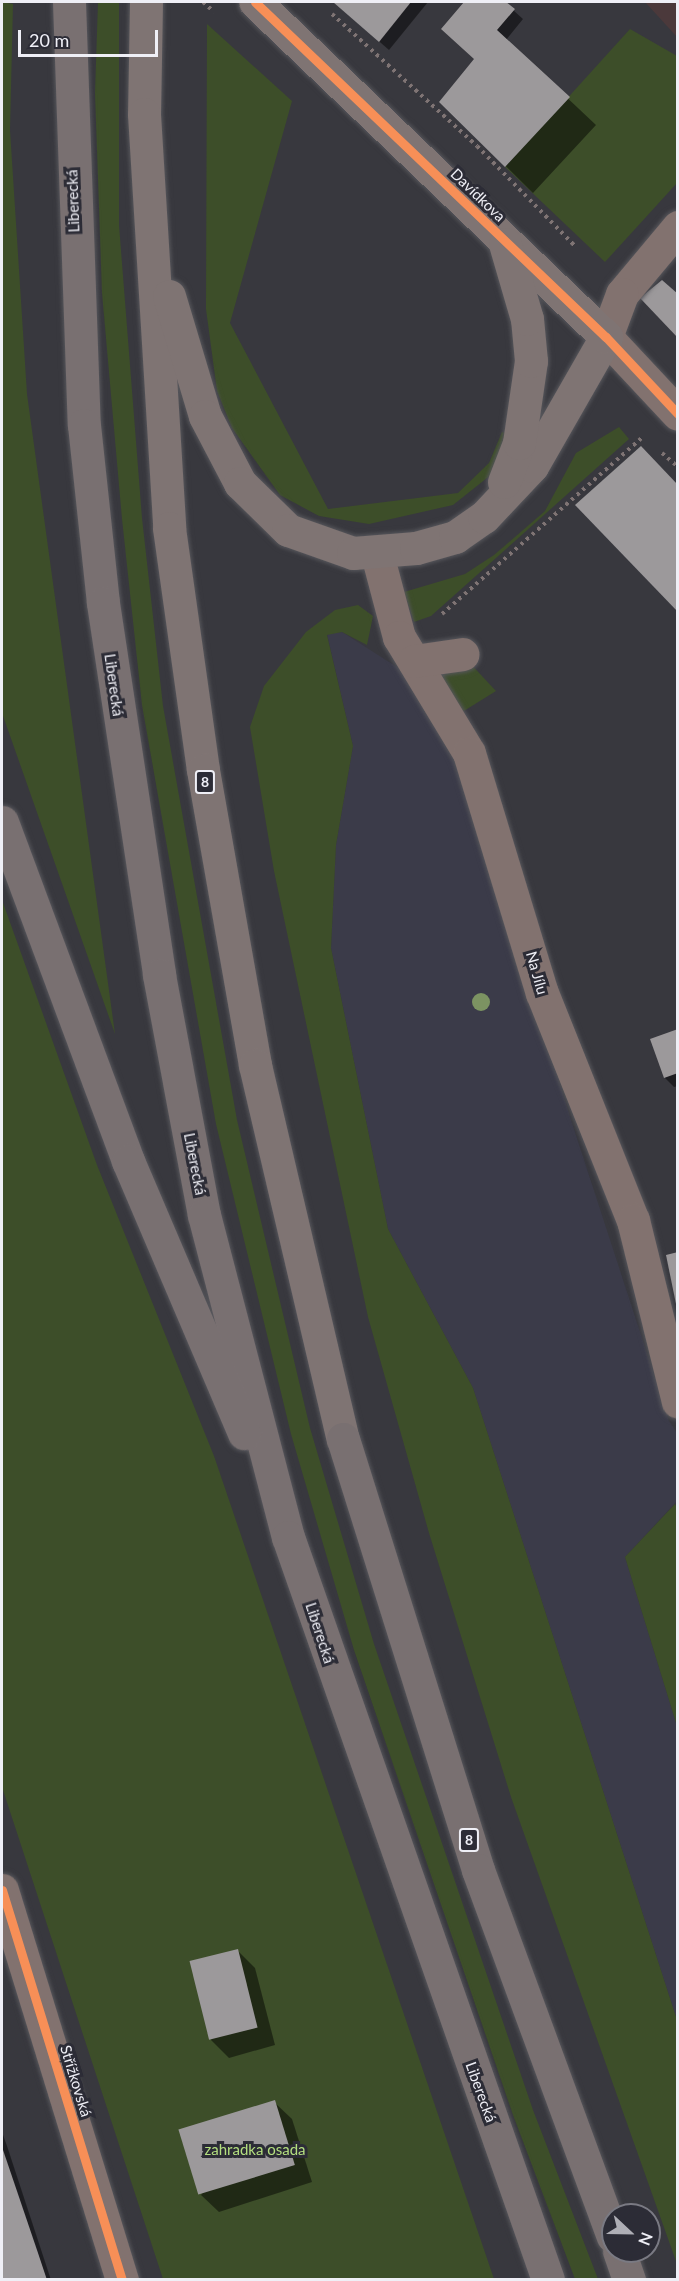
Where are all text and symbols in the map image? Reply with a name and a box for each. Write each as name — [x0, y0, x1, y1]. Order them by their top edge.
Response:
scale bar — [21, 18, 160, 56]
text: 20 m — [29, 29, 69, 51]
street label: Davídkova — [447, 165, 509, 225]
street label: Liberecká — [63, 169, 83, 233]
street label: Liberecká — [101, 653, 127, 717]
road number: 8 — [194, 771, 216, 793]
street label: Na Jílu — [522, 949, 552, 997]
street label: Liberecká — [180, 1131, 210, 1197]
street label: Liberecká — [302, 1600, 338, 1666]
road number: 8 — [458, 1829, 480, 1851]
street label: Střížkovská — [57, 2043, 95, 2119]
street label: Liberecká — [462, 2059, 500, 2125]
park label: zahradka osada — [204, 2141, 306, 2159]
north arrow — [601, 2203, 661, 2263]
text: N — [635, 2230, 657, 2248]

